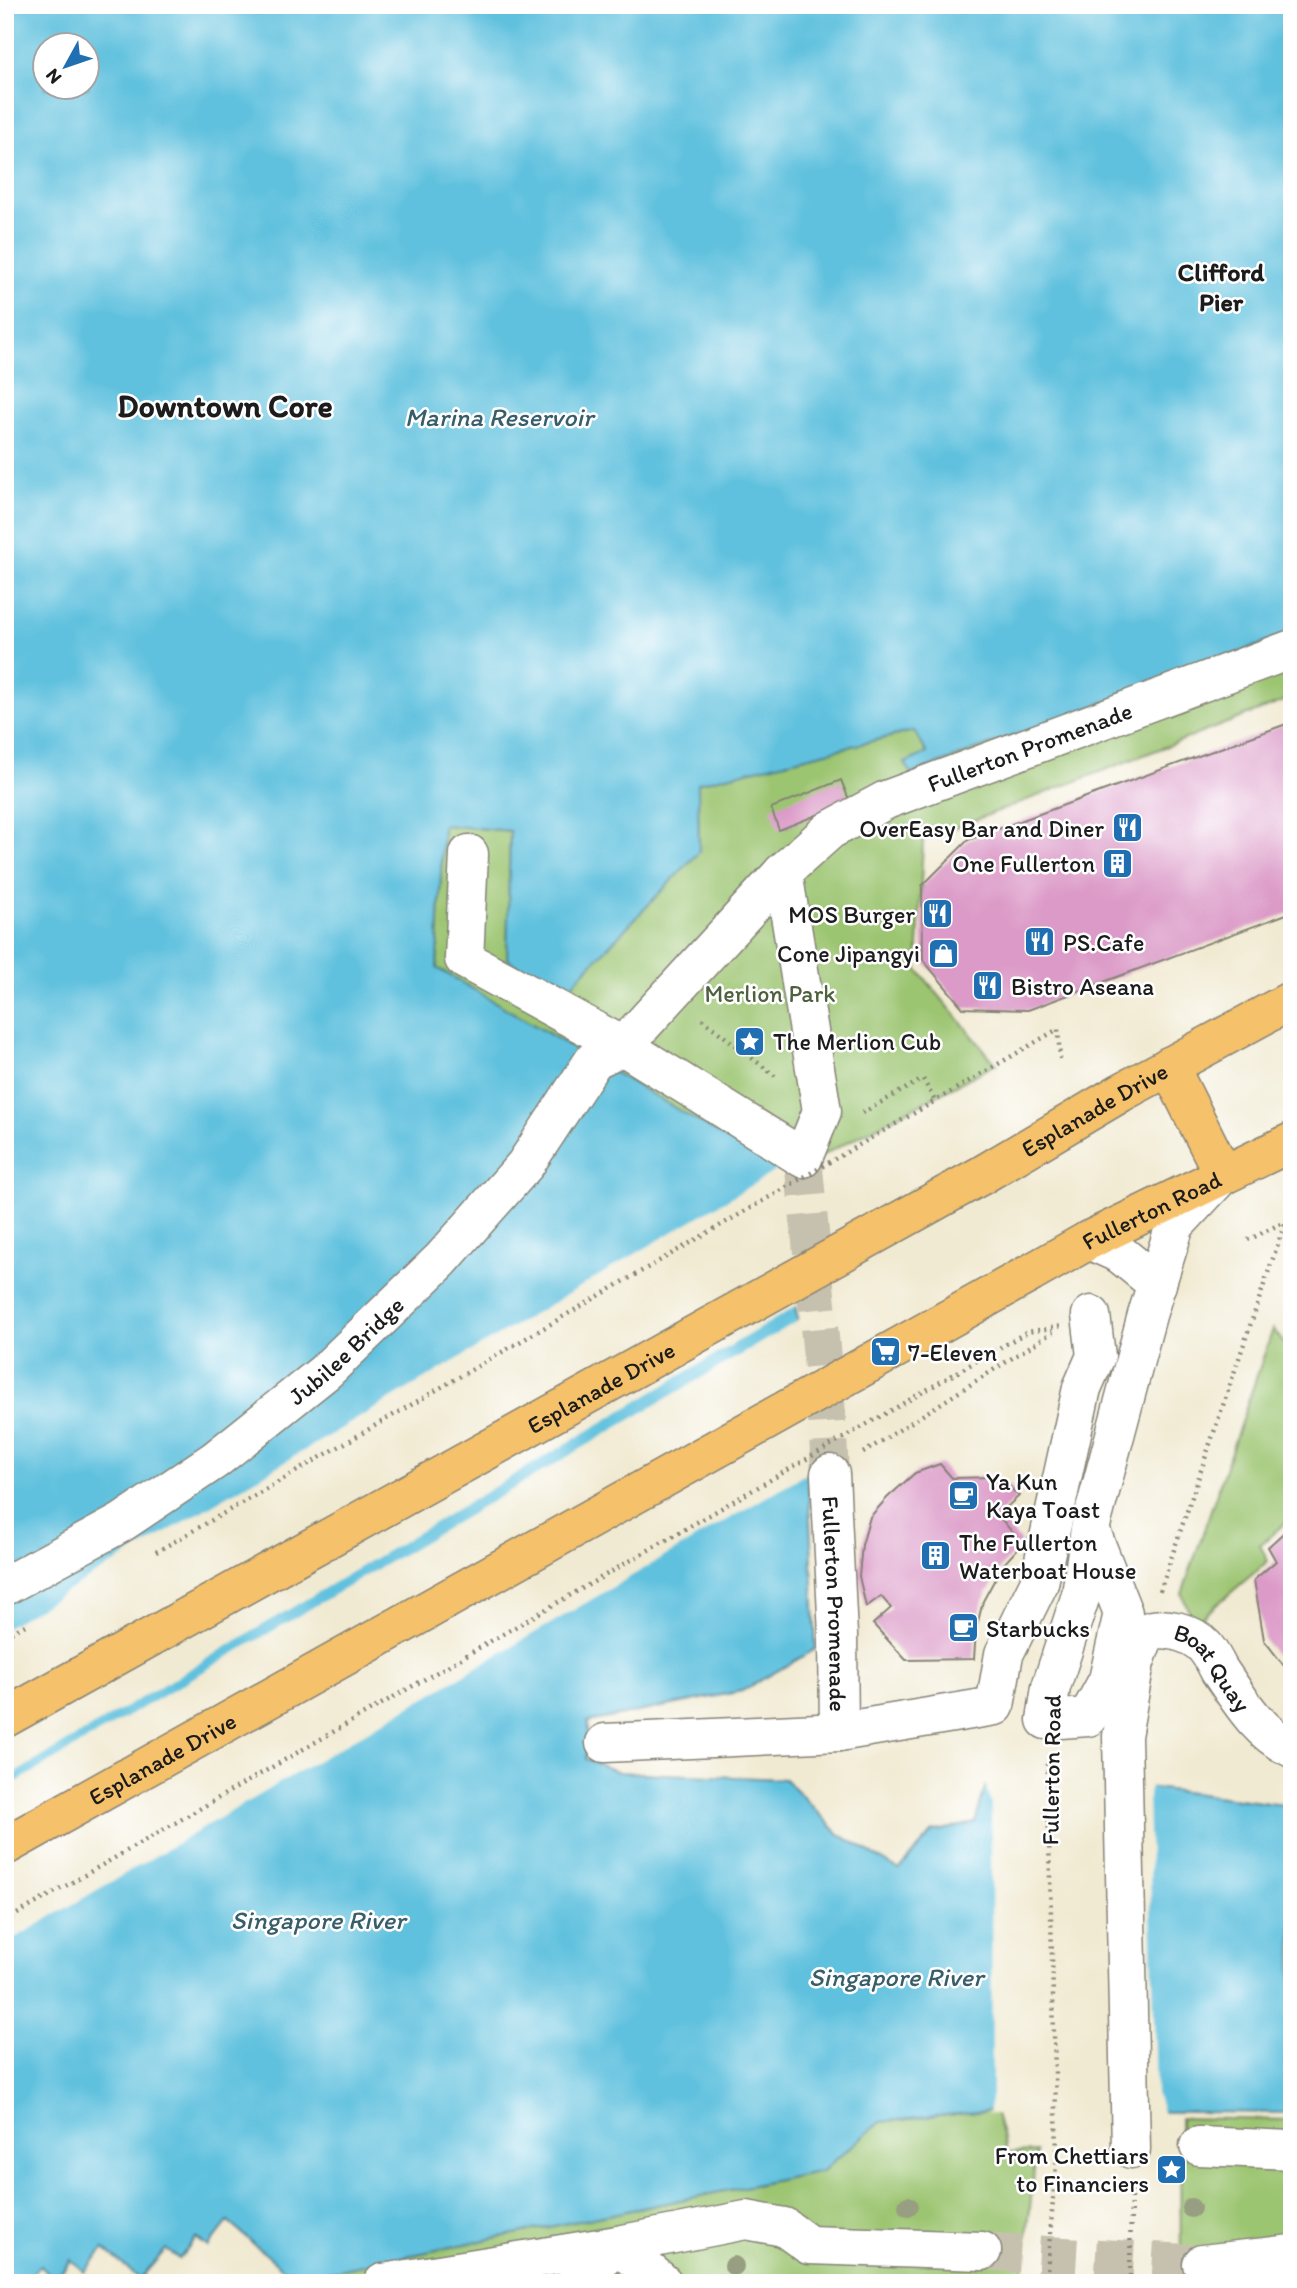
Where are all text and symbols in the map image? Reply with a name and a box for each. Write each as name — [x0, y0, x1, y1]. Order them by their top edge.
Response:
north arrow — [32, 32, 102, 102]
text: N — [40, 64, 66, 89]
district label: Clifford Pier — [1178, 256, 1265, 318]
district label: Downtown Core — [117, 387, 333, 425]
water label: Marina Reservoir — [405, 401, 596, 433]
street label: Fullerton Promenade — [923, 695, 1136, 798]
restaurant icon: OverEasy Bar and Diner — [1110, 811, 1144, 845]
place label: OverEasy Bar and Diner — [859, 814, 1104, 843]
building icon: One Fullerton — [1101, 846, 1135, 880]
place label: One Fullerton — [952, 849, 1095, 878]
restaurant icon: MOS Burger — [921, 897, 955, 931]
place label: MOS Burger — [788, 900, 915, 929]
restaurant icon: PS.Cafe — [1023, 925, 1057, 959]
place label: PS.Cafe — [1063, 928, 1144, 957]
shop icon: Cone Jipangyi — [926, 936, 960, 970]
place label: Cone Jipangyi — [777, 939, 920, 968]
restaurant icon: Bistro Aseana — [971, 969, 1005, 1003]
place label: Bistro Aseana — [1011, 972, 1154, 1001]
park label: Merlion Park — [704, 979, 836, 1008]
place icon: The Merlion Cub — [733, 1024, 767, 1058]
place label: The Merlion Cub — [773, 1027, 941, 1056]
street label: Esplanade Drive — [1016, 1056, 1172, 1163]
street label: Fullerton Road — [1076, 1164, 1226, 1256]
street label: Jubilee Bridge — [282, 1290, 409, 1410]
street label: Esplanade Drive — [522, 1334, 680, 1440]
supermarket icon: 7-Eleven — [868, 1335, 902, 1369]
place label: 7-Eleven — [908, 1338, 998, 1367]
place label: Ya Kun Kaya Toast — [986, 1467, 1100, 1524]
cafe icon: Ya Kun Kaya Toast — [946, 1478, 980, 1512]
street label: Fullerton Promenade — [817, 1495, 853, 1712]
place label: The Fullerton Waterboat House — [959, 1528, 1136, 1585]
building icon: The Fullerton Waterboat House — [919, 1539, 953, 1573]
cafe icon: Starbucks — [946, 1611, 980, 1645]
place label: Starbucks — [986, 1614, 1090, 1643]
street label: Boat Quay — [1170, 1617, 1258, 1717]
street label: Fullerton Road — [1035, 1694, 1067, 1846]
street label: Esplanade Drive — [83, 1705, 241, 1811]
water label: Singapore River — [231, 1904, 408, 1936]
water label: Singapore River — [809, 1961, 986, 1993]
place label: From Chettiars to Financiers — [995, 2141, 1149, 2198]
place icon: From Chettiars to Financiers — [1155, 2152, 1189, 2186]

